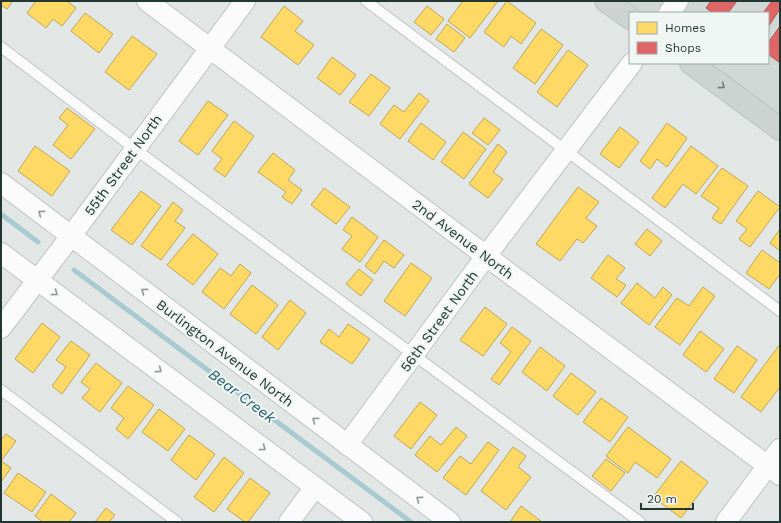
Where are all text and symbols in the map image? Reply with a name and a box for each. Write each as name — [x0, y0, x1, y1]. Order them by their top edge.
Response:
legend — [629, 12, 769, 64]
text: Homes — [665, 21, 706, 35]
text: Shops — [665, 41, 701, 55]
one-way arrow — [718, 81, 725, 88]
street label: 55th Street North — [81, 111, 165, 219]
street label: 2nd Avenue North — [409, 196, 517, 282]
one-way arrow — [38, 211, 45, 218]
street label: 56th Street North — [397, 267, 481, 375]
one-way arrow — [50, 288, 57, 295]
one-way arrow — [142, 289, 149, 296]
street label: Burlington Avenue North — [153, 296, 297, 410]
water label: Bear Creek — [205, 365, 280, 427]
one-way arrow — [155, 366, 162, 373]
one-way arrow — [312, 418, 319, 425]
one-way arrow — [259, 443, 266, 450]
scale bar — [641, 485, 693, 511]
text: 20 m — [647, 492, 677, 506]
one-way arrow — [416, 496, 423, 503]

